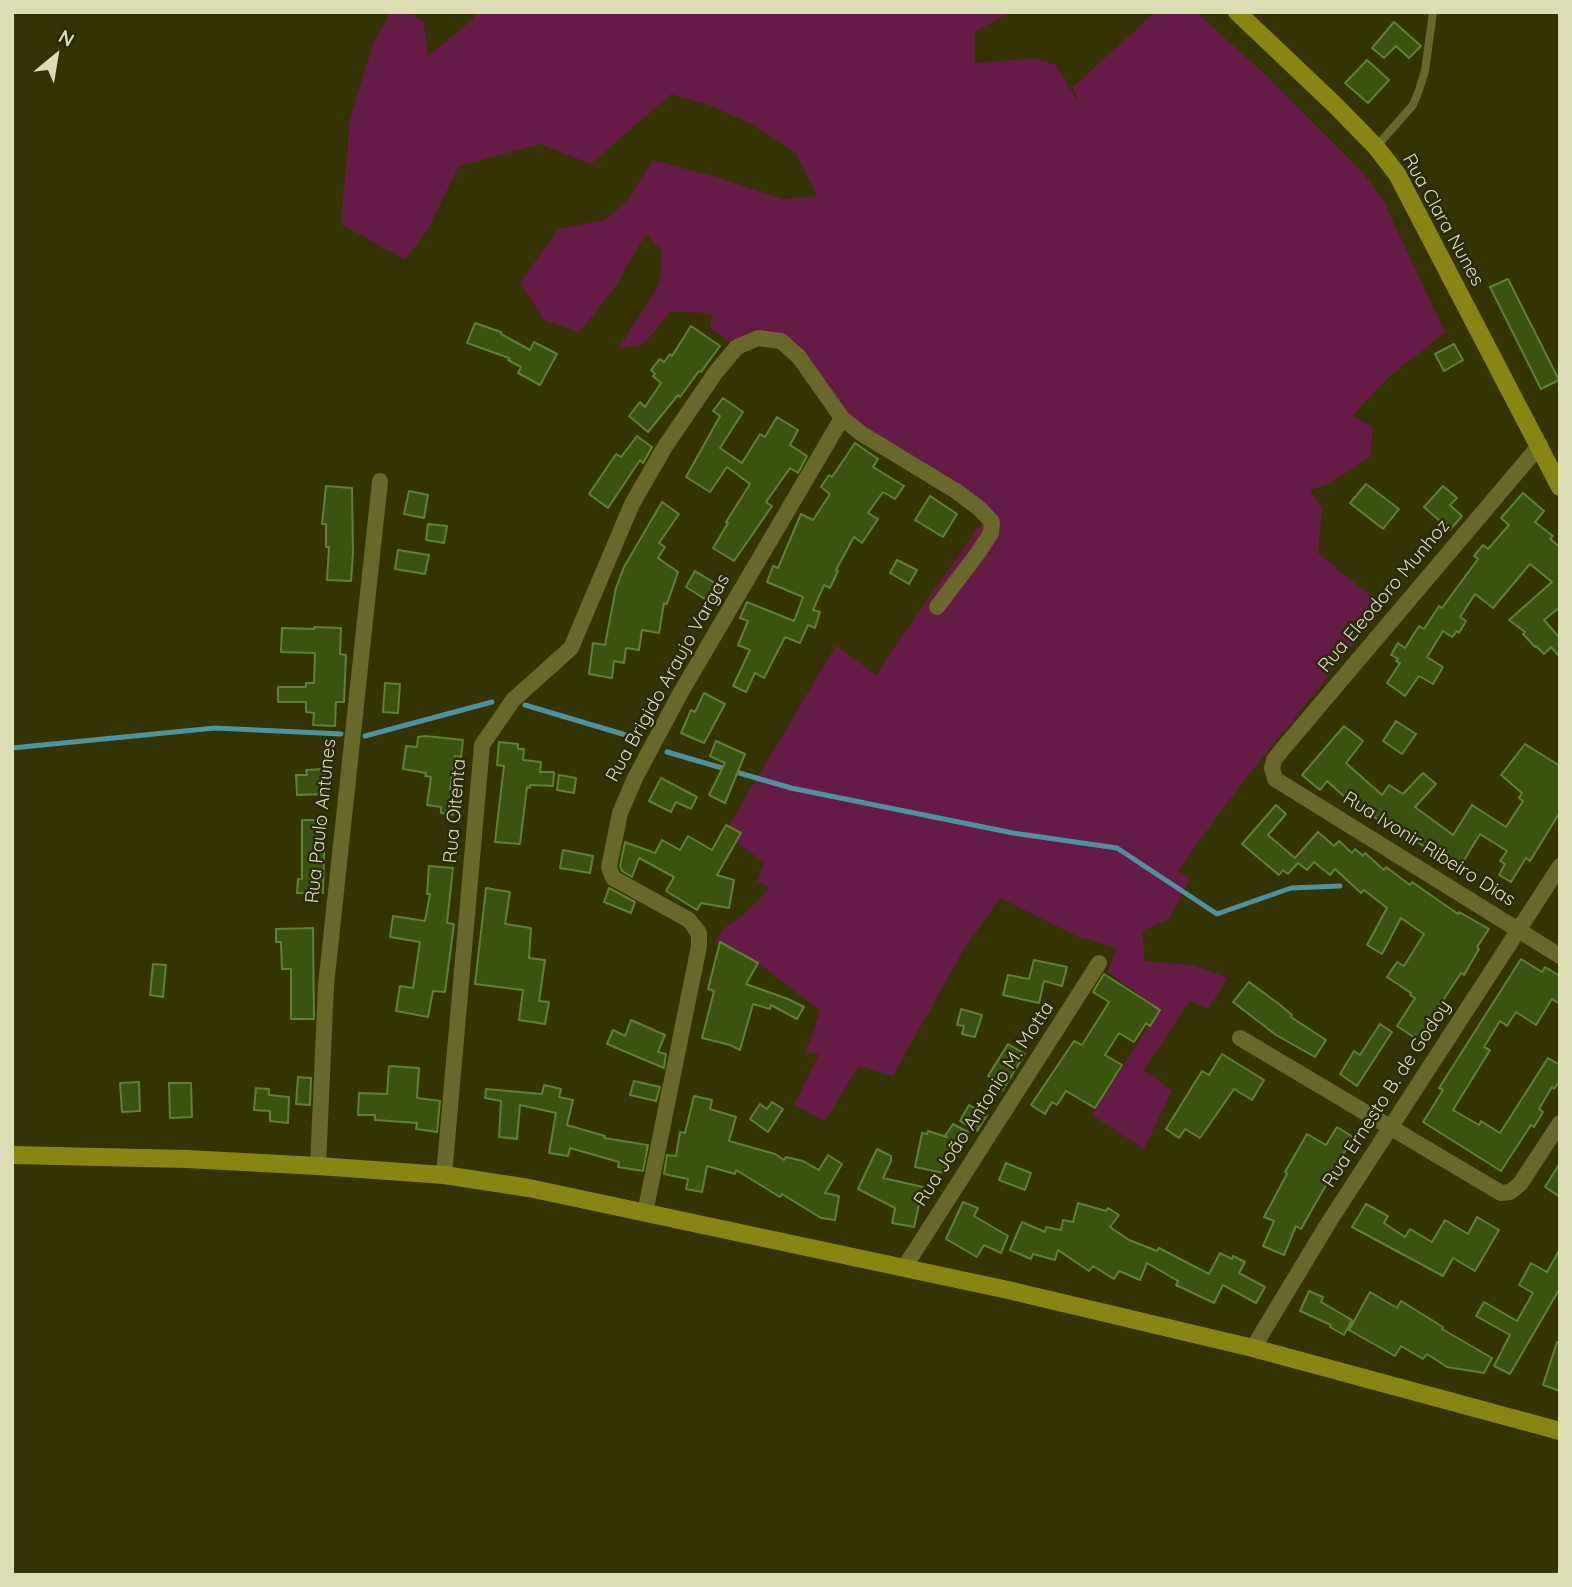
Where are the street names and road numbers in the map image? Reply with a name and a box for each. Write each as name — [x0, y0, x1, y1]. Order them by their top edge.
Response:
street label: Rua Clara Nunes — [1397, 150, 1489, 290]
street label: Rua Eleodoro Munhoz — [1313, 515, 1455, 677]
street label: Rua Brigido Araujo Vargas — [601, 570, 735, 786]
street label: Rua Paulo Antunes — [301, 738, 341, 904]
street label: Rua Oitenta — [439, 758, 471, 864]
street label: Rua Ivonir Ribeiro Dias — [1339, 787, 1519, 911]
street label: Rua Ernesto B. de Godoy — [1318, 996, 1456, 1192]
street label: Rua João Antonio M. Motta — [909, 997, 1059, 1211]

